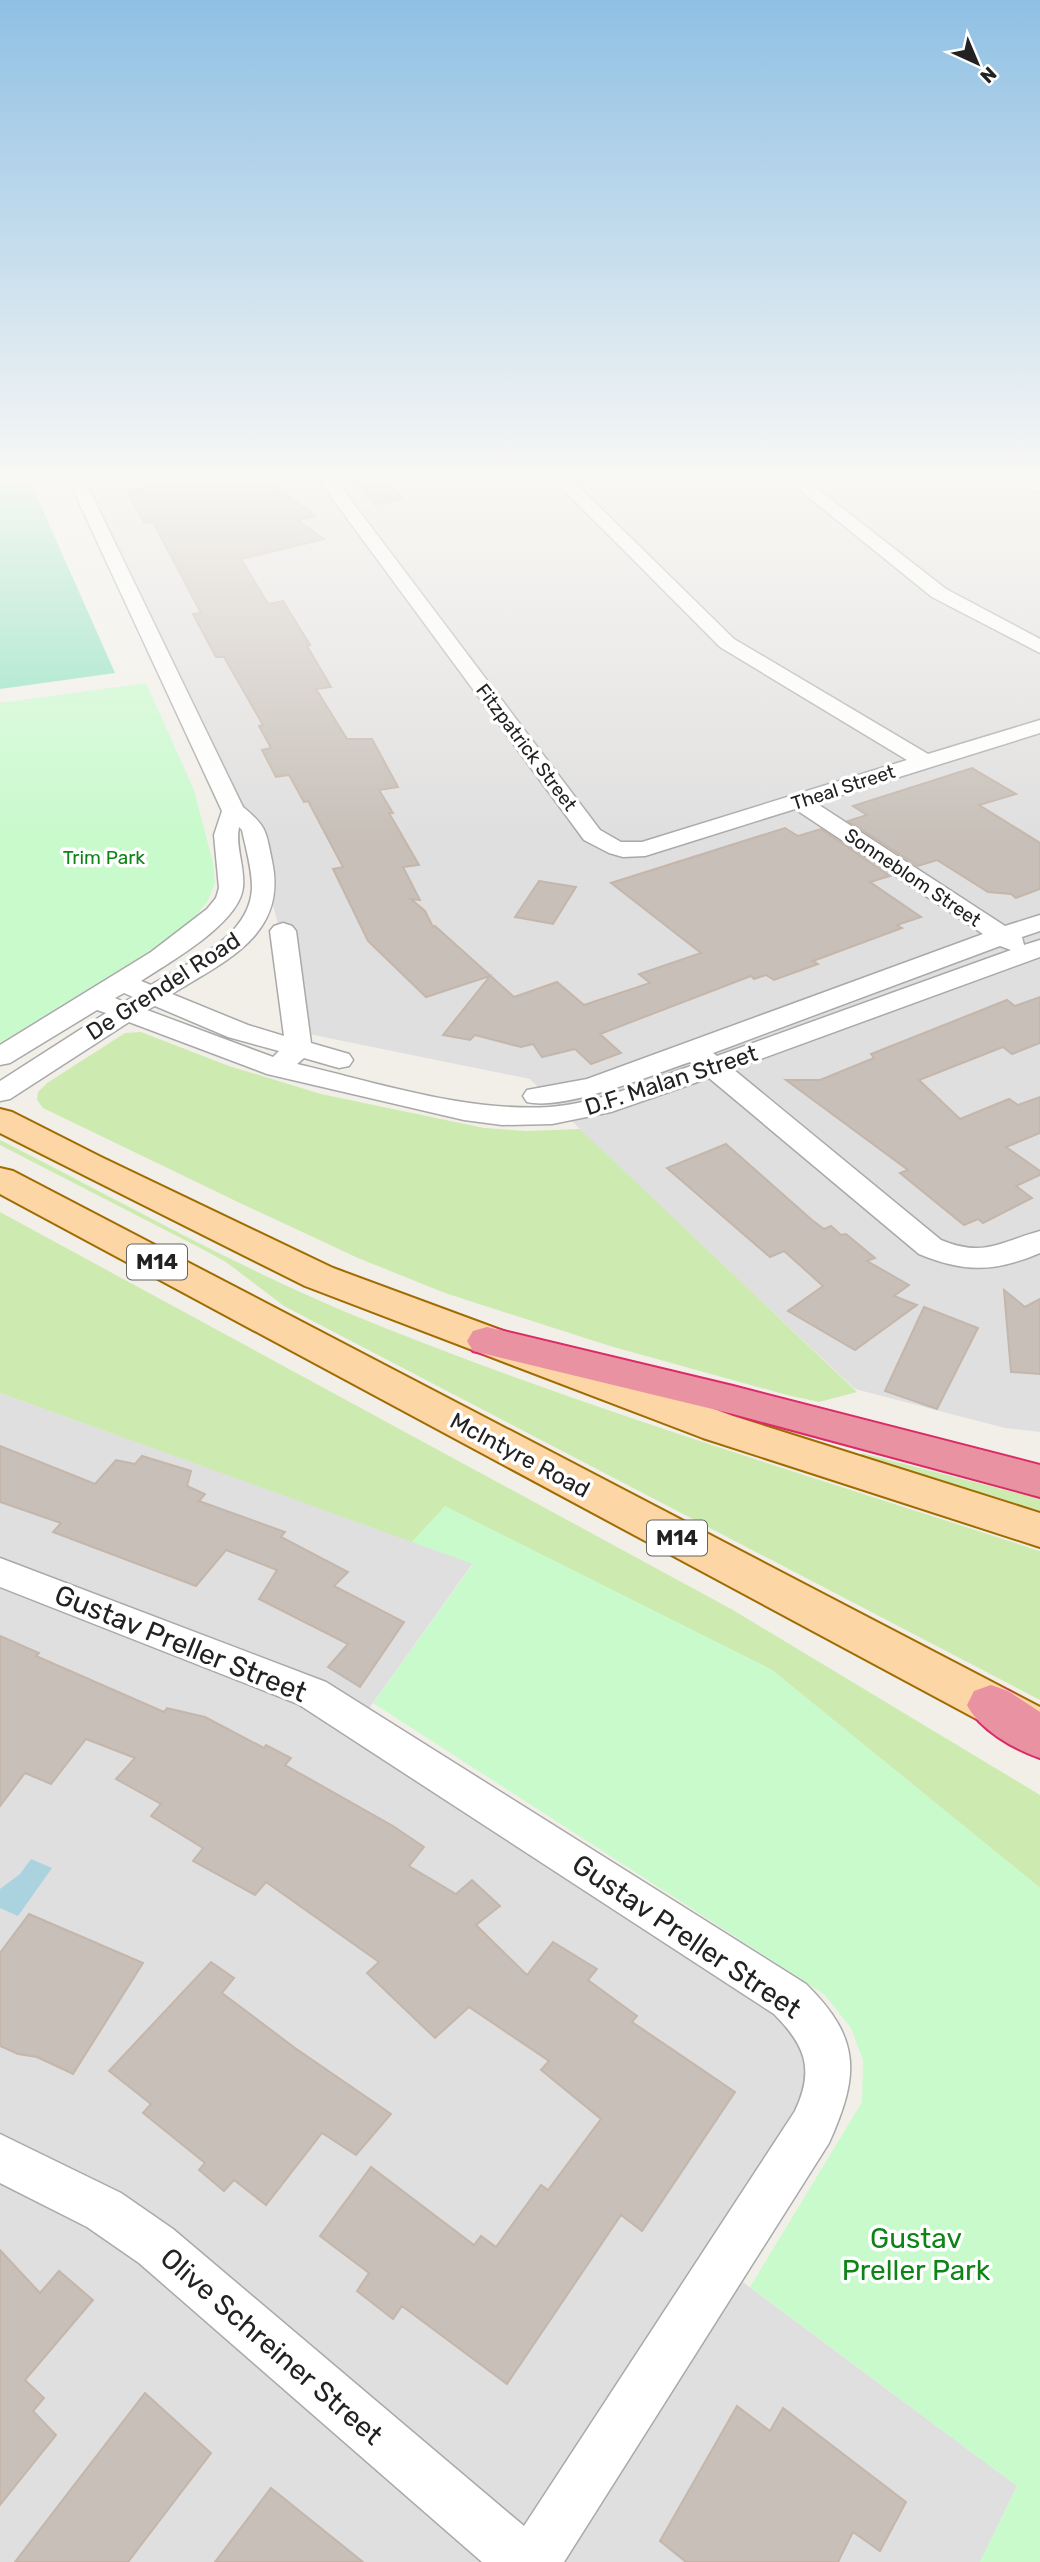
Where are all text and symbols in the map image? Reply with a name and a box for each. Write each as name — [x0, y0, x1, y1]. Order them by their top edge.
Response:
north arrow — [942, 28, 1012, 98]
text: N — [976, 62, 1001, 88]
street label: Fitzpatrick Street — [471, 679, 582, 816]
street label: Theal Street — [788, 760, 898, 815]
street label: Sonneblom Street — [840, 823, 986, 932]
park label: Trim Park — [63, 846, 145, 869]
street label: De Grendel Road — [81, 926, 245, 1046]
street label: D.F. Malan Street — [581, 1039, 761, 1121]
road number: M14 — [127, 1244, 187, 1280]
street label: McIntyre Road — [445, 1406, 595, 1504]
road number: M14 — [647, 1520, 707, 1556]
street label: Gustav Preller Street — [50, 1578, 312, 1709]
street label: Gustav Preller Street — [566, 1848, 808, 2025]
park label: Gustav Preller Park — [842, 2222, 991, 2287]
street label: Olive Schreiner Street — [154, 2241, 389, 2452]

